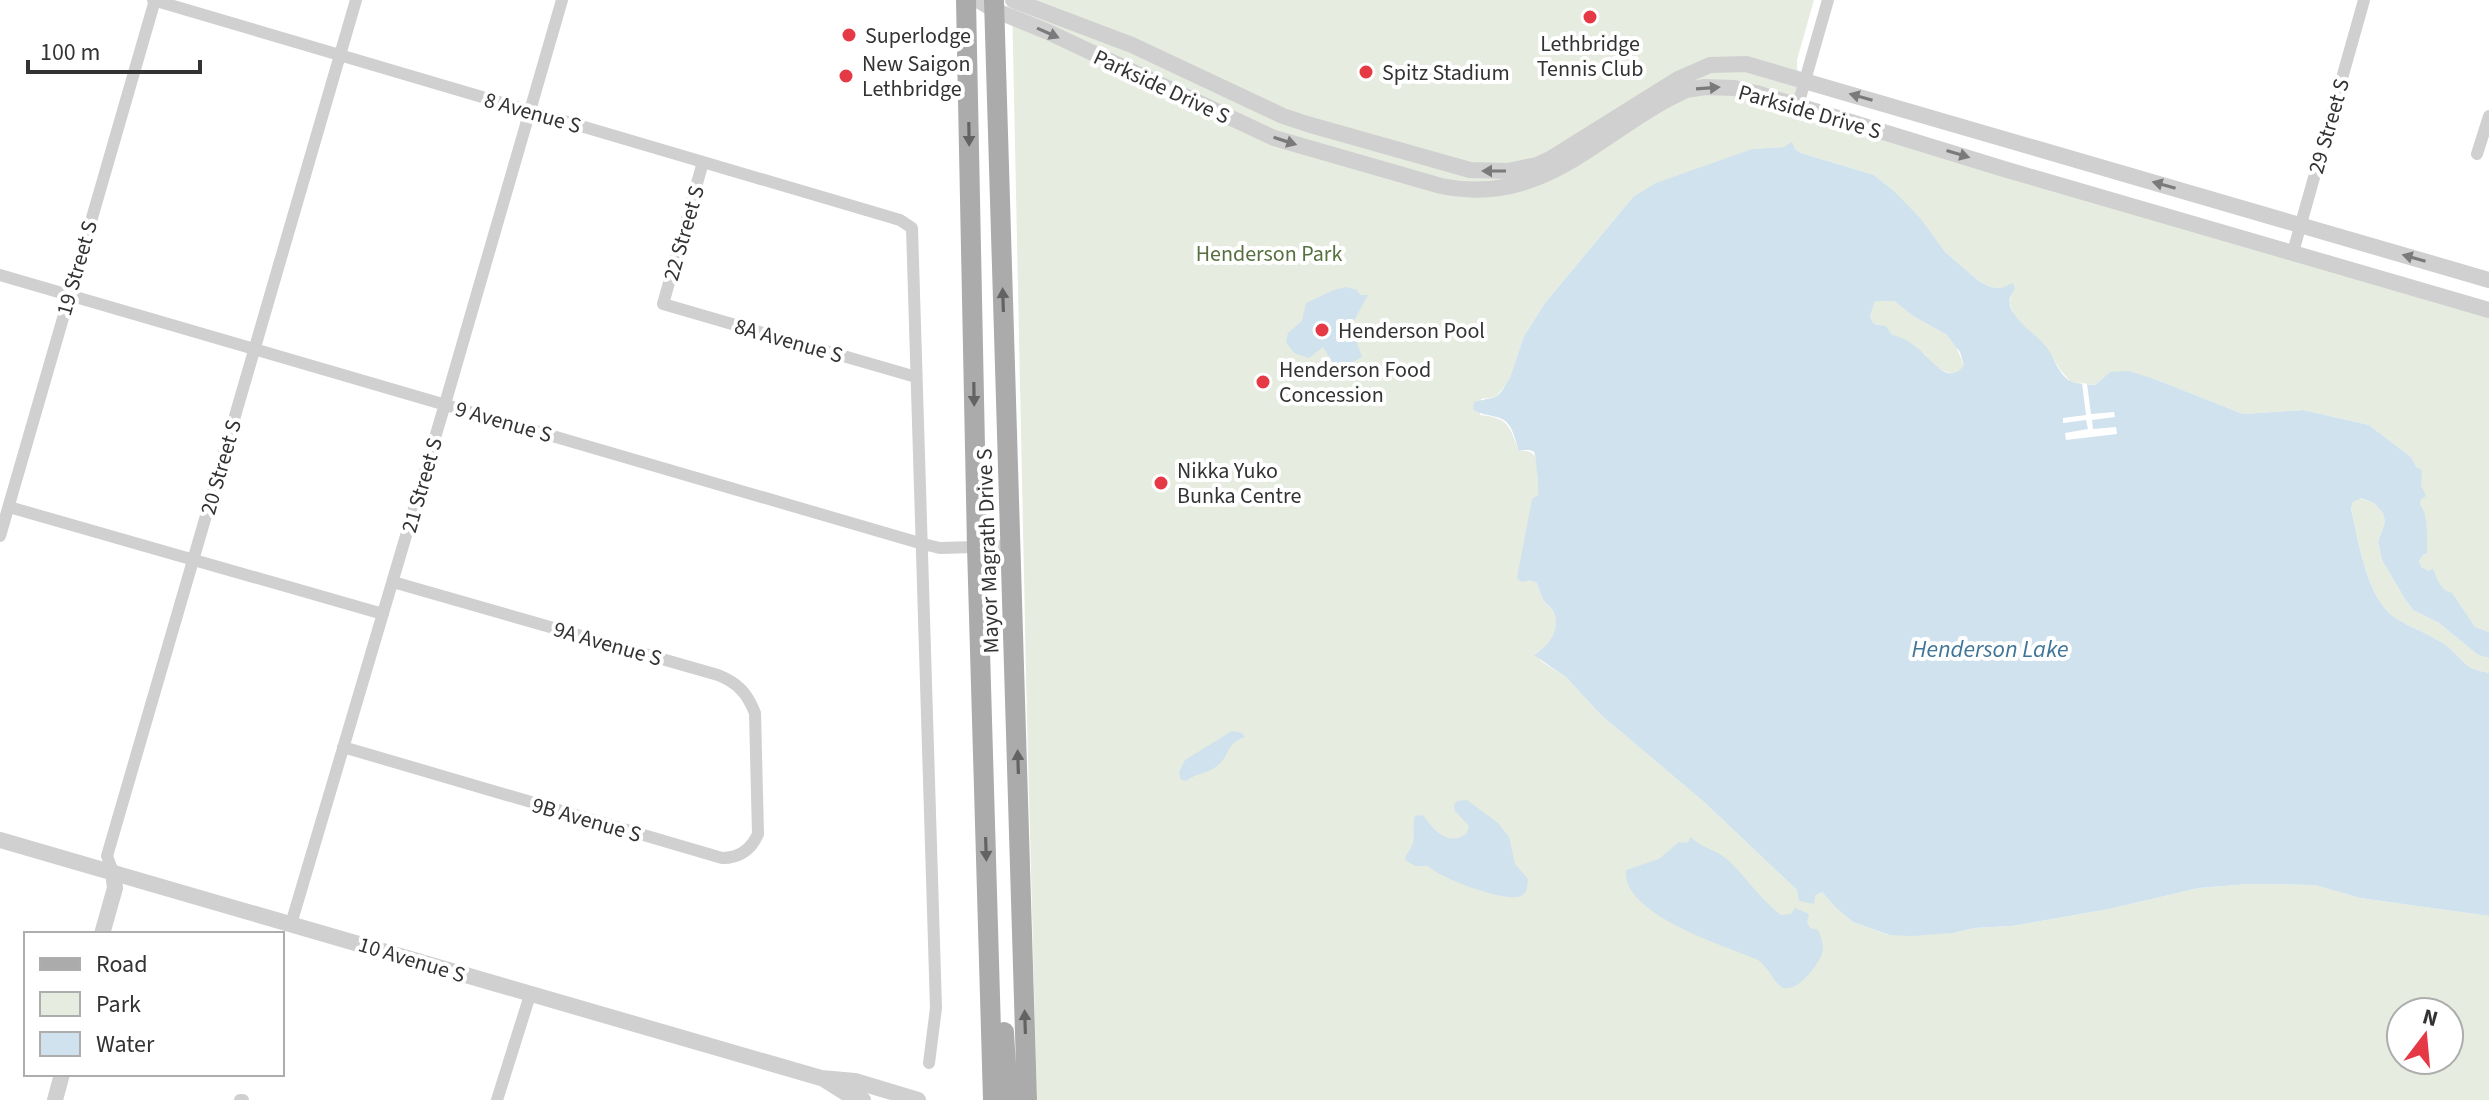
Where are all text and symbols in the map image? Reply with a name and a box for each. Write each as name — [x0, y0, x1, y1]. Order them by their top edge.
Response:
marker: Lethbridge Tennis Club — [1581, 8, 1599, 26]
place label: Superlodge — [865, 20, 971, 52]
scale bar — [28, 24, 200, 74]
marker: Superlodge — [840, 26, 858, 44]
one-way arrow — [1037, 26, 1060, 40]
place label: Lethbridge Tennis Club — [1537, 28, 1643, 85]
text: 100 m — [40, 35, 100, 70]
street label: Parkside Drive S — [1088, 41, 1235, 132]
place label: New Saigon Lethbridge — [862, 48, 970, 105]
place label: Spitz Stadium — [1382, 57, 1510, 89]
marker: Spitz Stadium — [1357, 63, 1375, 81]
marker: New Saigon Lethbridge — [837, 67, 855, 85]
street label: 29 Street S — [2300, 75, 2358, 178]
street label: Parkside Drive S — [1735, 76, 1885, 148]
one-way arrow — [1696, 81, 1721, 94]
street label: 8 Avenue S — [481, 84, 585, 142]
one-way arrow — [1849, 90, 1873, 103]
one-way arrow — [963, 122, 975, 147]
one-way arrow — [1273, 136, 1297, 148]
one-way arrow — [1946, 149, 1970, 161]
one-way arrow — [1481, 165, 1506, 177]
one-way arrow — [2152, 178, 2176, 191]
street label: 22 Street S — [655, 182, 713, 285]
street label: 19 Street S — [48, 217, 106, 320]
park label: Henderson Park — [1196, 238, 1342, 270]
one-way arrow — [2402, 251, 2426, 264]
one-way arrow — [996, 287, 1009, 312]
street label: 8A Avenue S — [731, 310, 847, 372]
place label: Henderson Pool — [1338, 315, 1485, 347]
marker: Henderson Pool — [1313, 321, 1331, 339]
place label: Henderson Food Concession — [1279, 354, 1431, 411]
marker: Henderson Food Concession — [1254, 373, 1272, 391]
one-way arrow — [968, 382, 980, 407]
street label: 9 Avenue S — [452, 393, 556, 451]
street label: 20 Street S — [192, 416, 250, 519]
street label: 21 Street S — [393, 434, 451, 537]
street label: Mayor Magrath Drive S — [968, 448, 1008, 654]
place label: Nikka Yuko Bunka Centre — [1177, 455, 1301, 512]
marker: Nikka Yuko Bunka Centre — [1152, 474, 1170, 492]
street label: 9A Avenue S — [550, 613, 666, 675]
water label: Henderson Lake — [1911, 632, 2069, 667]
one-way arrow — [1011, 749, 1024, 774]
street label: 9B Avenue S — [528, 789, 645, 851]
one-way arrow — [979, 837, 992, 862]
street label: 10 Avenue S — [354, 929, 469, 991]
legend — [24, 932, 284, 1076]
text: Road — [96, 947, 148, 982]
text: Park — [96, 987, 141, 1022]
north arrow — [2385, 996, 2465, 1076]
text: N — [2419, 1000, 2442, 1035]
one-way arrow — [1018, 1009, 1031, 1034]
text: Water — [96, 1027, 155, 1062]

